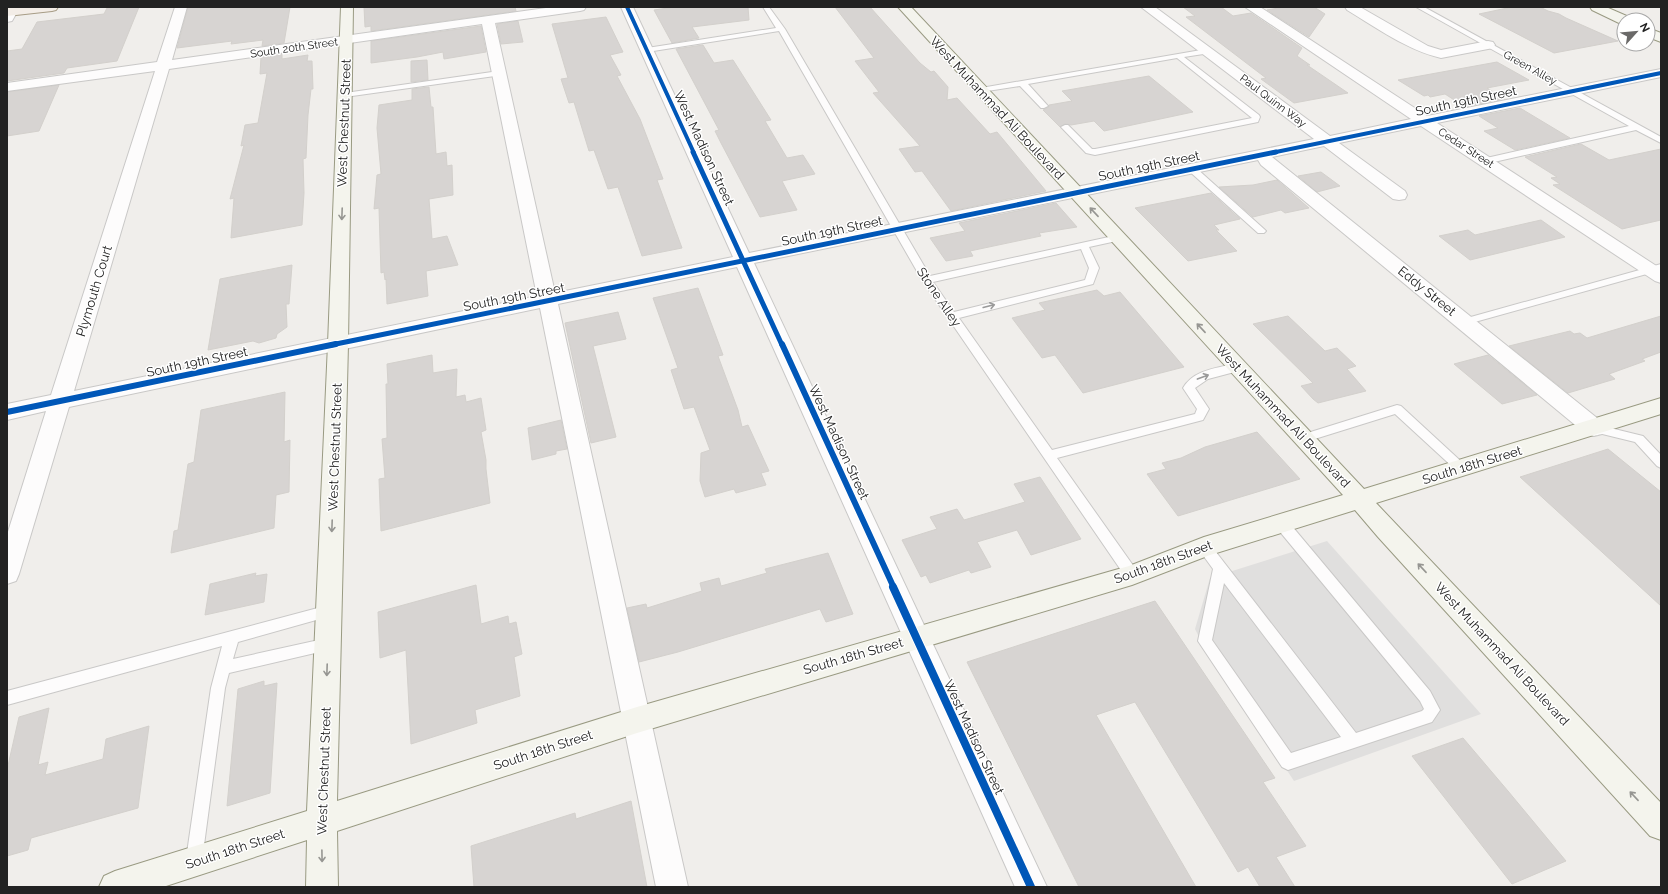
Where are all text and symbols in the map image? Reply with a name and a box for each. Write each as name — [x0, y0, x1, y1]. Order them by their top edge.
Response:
north arrow — [1616, 12, 1656, 52]
text: N — [1637, 21, 1652, 34]
street label: West Muhammad Ali Boulevard — [927, 33, 1067, 183]
street label: South 20th Street — [249, 35, 339, 61]
street label: Green Alley — [1501, 48, 1559, 88]
street label: West Chestnut Street — [334, 58, 354, 187]
street label: Paul Quinn Way — [1237, 72, 1309, 130]
street label: South 19th Street — [1414, 83, 1519, 119]
street label: West Madison Street — [671, 88, 737, 208]
street label: Cedar Street — [1436, 125, 1497, 171]
street label: South 19th Street — [1097, 148, 1202, 184]
one-way arrow — [338, 207, 346, 220]
one-way arrow — [1089, 207, 1098, 217]
street label: South 19th Street — [780, 213, 885, 249]
street label: Plymouth Court — [73, 243, 115, 338]
street label: Eddy Street — [1395, 263, 1459, 319]
street label: Stone Alley — [914, 265, 964, 329]
street label: South 19th Street — [462, 280, 567, 314]
one-way arrow — [982, 302, 995, 310]
one-way arrow — [1197, 323, 1206, 333]
street label: West Muhammad Ali Boulevard — [1213, 341, 1353, 491]
street label: South 19th Street — [145, 344, 250, 380]
one-way arrow — [1197, 373, 1209, 381]
street label: West Chestnut Street — [325, 382, 345, 511]
street label: West Madison Street — [806, 382, 872, 502]
street label: South 18th Street — [1420, 443, 1524, 487]
one-way arrow — [328, 519, 336, 532]
street label: South 18th Street — [1112, 537, 1215, 587]
one-way arrow — [1417, 563, 1426, 573]
street label: West Muhammad Ali Boulevard — [1432, 579, 1572, 729]
street label: South 18th Street — [801, 634, 905, 677]
one-way arrow — [323, 663, 331, 676]
street label: West Madison Street — [941, 677, 1007, 797]
street label: West Chestnut Street — [314, 706, 334, 835]
street label: South 18th Street — [492, 727, 595, 773]
one-way arrow — [1630, 791, 1639, 801]
street label: South 18th Street — [184, 826, 287, 872]
one-way arrow — [318, 849, 326, 862]

